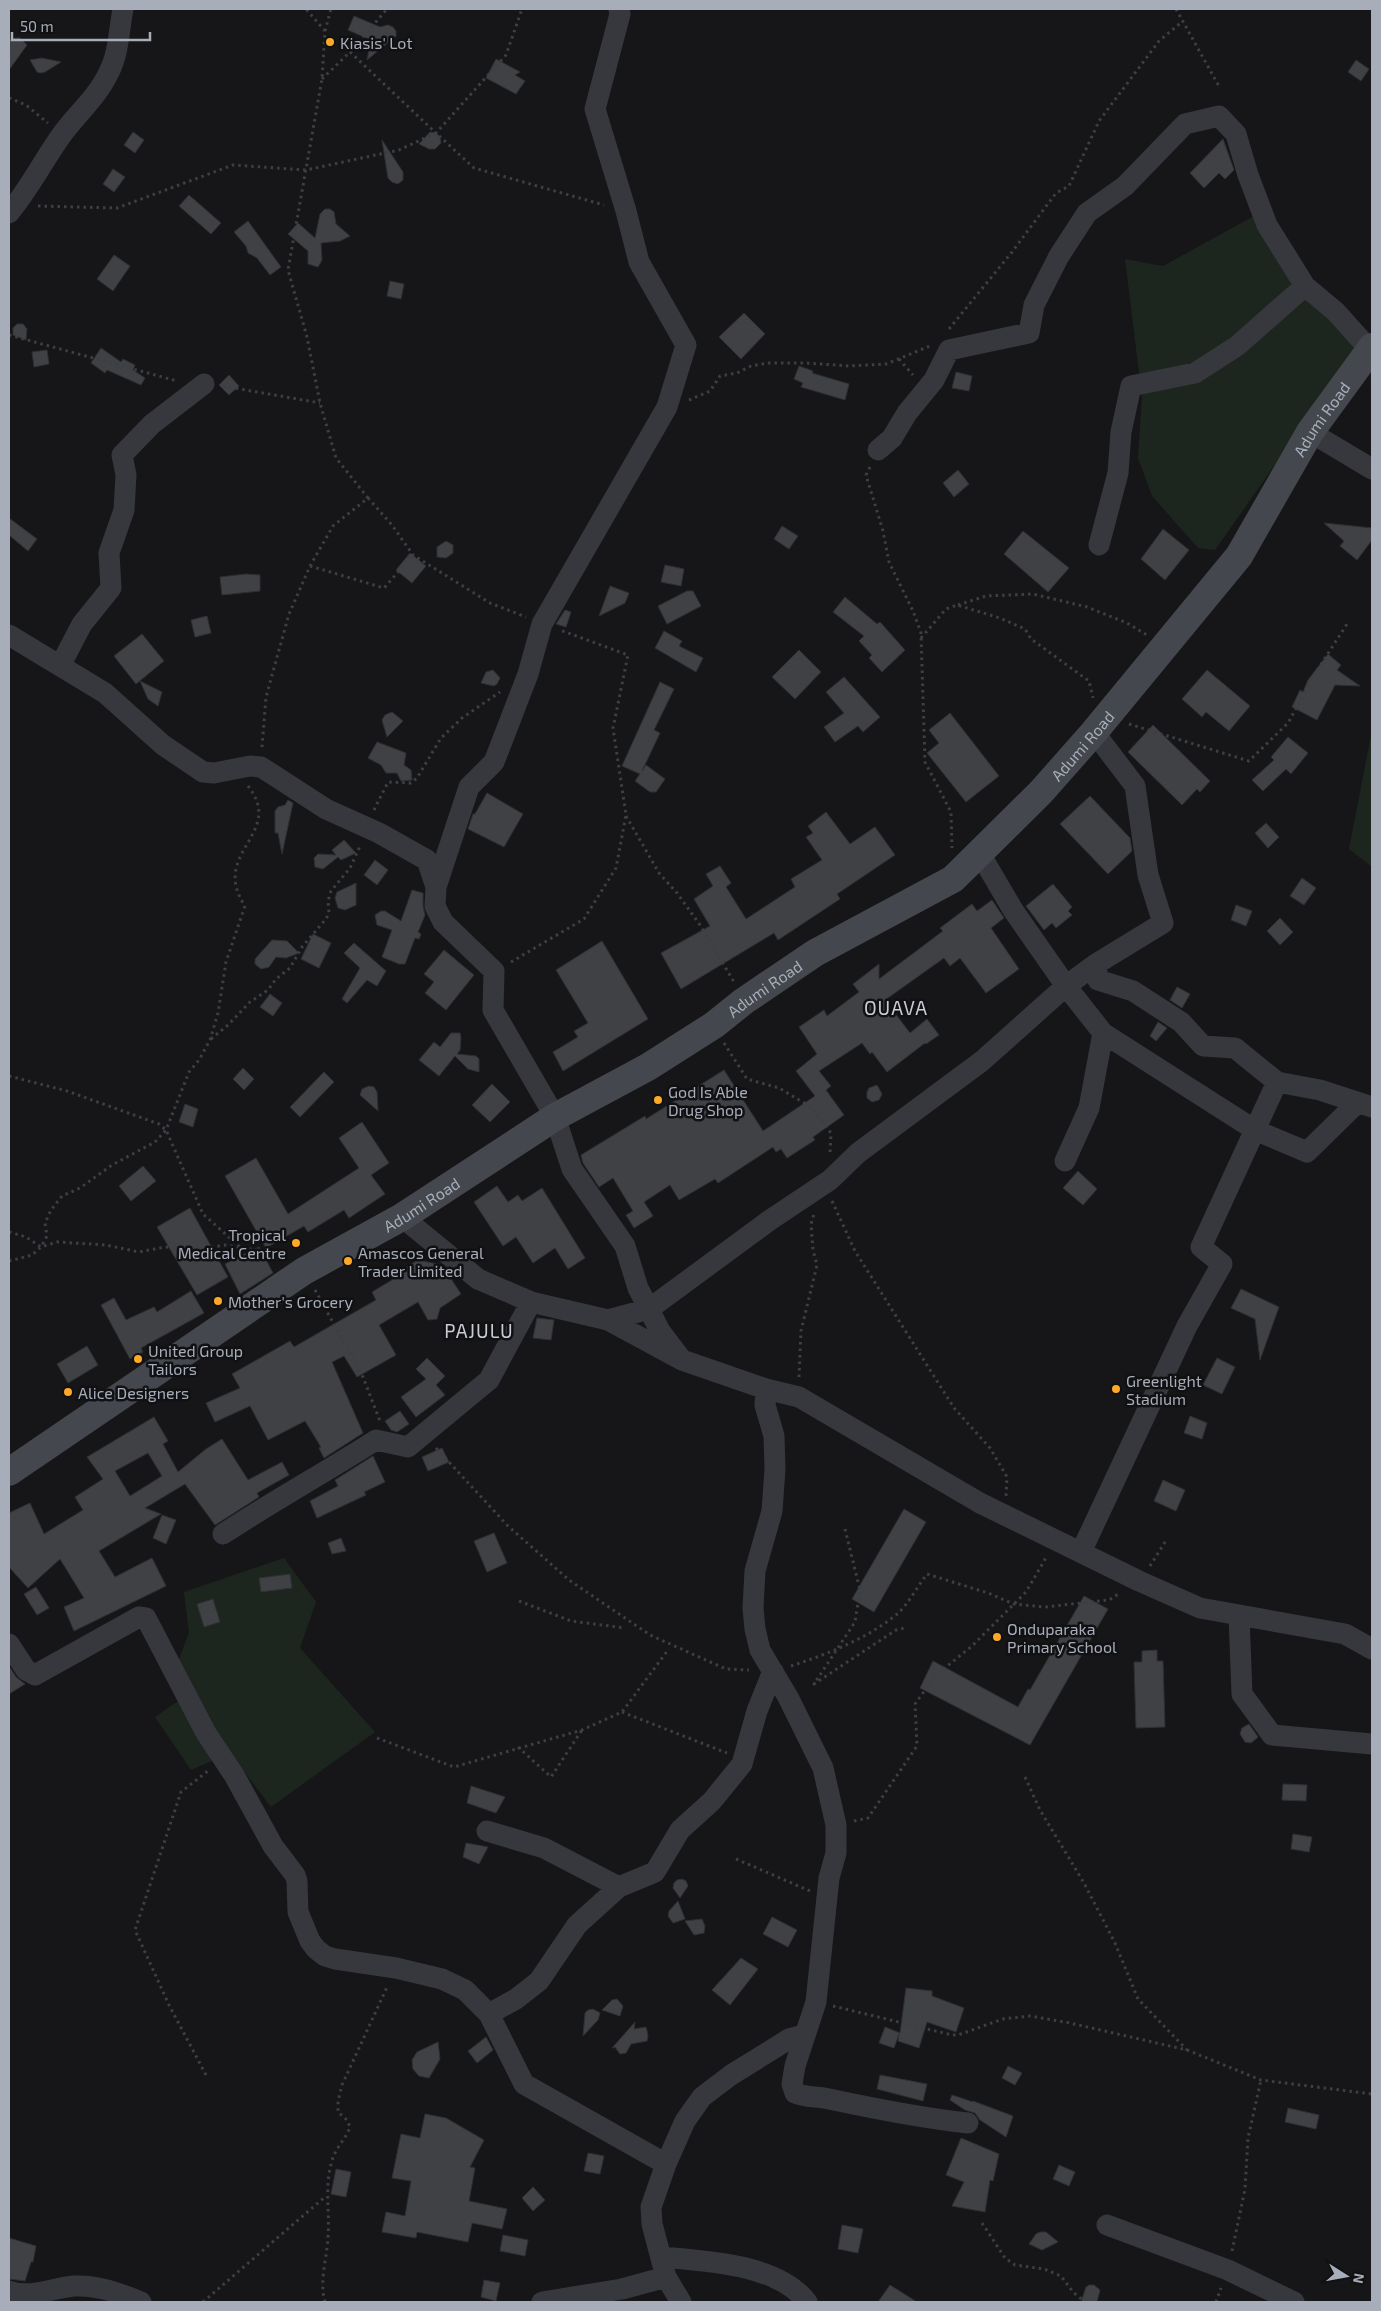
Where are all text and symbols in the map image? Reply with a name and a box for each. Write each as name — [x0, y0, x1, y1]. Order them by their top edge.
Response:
scale bar — [12, 10, 150, 42]
text: 50 m — [20, 17, 54, 35]
place label: Kiasis' Lot — [340, 33, 413, 52]
marker: Kiasis' Lot — [324, 36, 336, 48]
street label: Adumi Road — [1289, 378, 1353, 460]
street label: Adumi Road — [1046, 706, 1117, 784]
street label: Adumi Road — [723, 955, 805, 1020]
district label: OUAVA — [864, 996, 928, 1019]
place label: God Is Able Drug Shop — [668, 1082, 748, 1119]
marker: God Is Able Drug Shop — [652, 1094, 664, 1106]
street label: Adumi Road — [380, 1173, 463, 1235]
place label: Tropical Medical Centre — [178, 1225, 286, 1262]
marker: Tropical Medical Centre — [290, 1237, 302, 1249]
place label: Amascos General Trader Limited — [358, 1243, 484, 1280]
marker: Amascos General Trader Limited — [342, 1255, 354, 1267]
place label: Mother's Grocery — [228, 1292, 354, 1311]
marker: Mother's Grocery — [212, 1295, 224, 1307]
district label: PAJULU — [444, 1319, 514, 1342]
place label: United Group Tailors — [148, 1341, 243, 1378]
marker: United Group Tailors — [132, 1353, 144, 1365]
place label: Greenlight Stadium — [1126, 1371, 1202, 1408]
place label: Alice Designers — [78, 1383, 189, 1402]
marker: Greenlight Stadium — [1110, 1383, 1122, 1395]
marker: Alice Designers — [62, 1386, 74, 1398]
place label: Onduparaka Primary School — [1007, 1619, 1117, 1656]
marker: Onduparaka Primary School — [991, 1631, 1003, 1643]
north arrow — [1321, 2251, 1371, 2301]
text: N — [1350, 2272, 1369, 2285]

